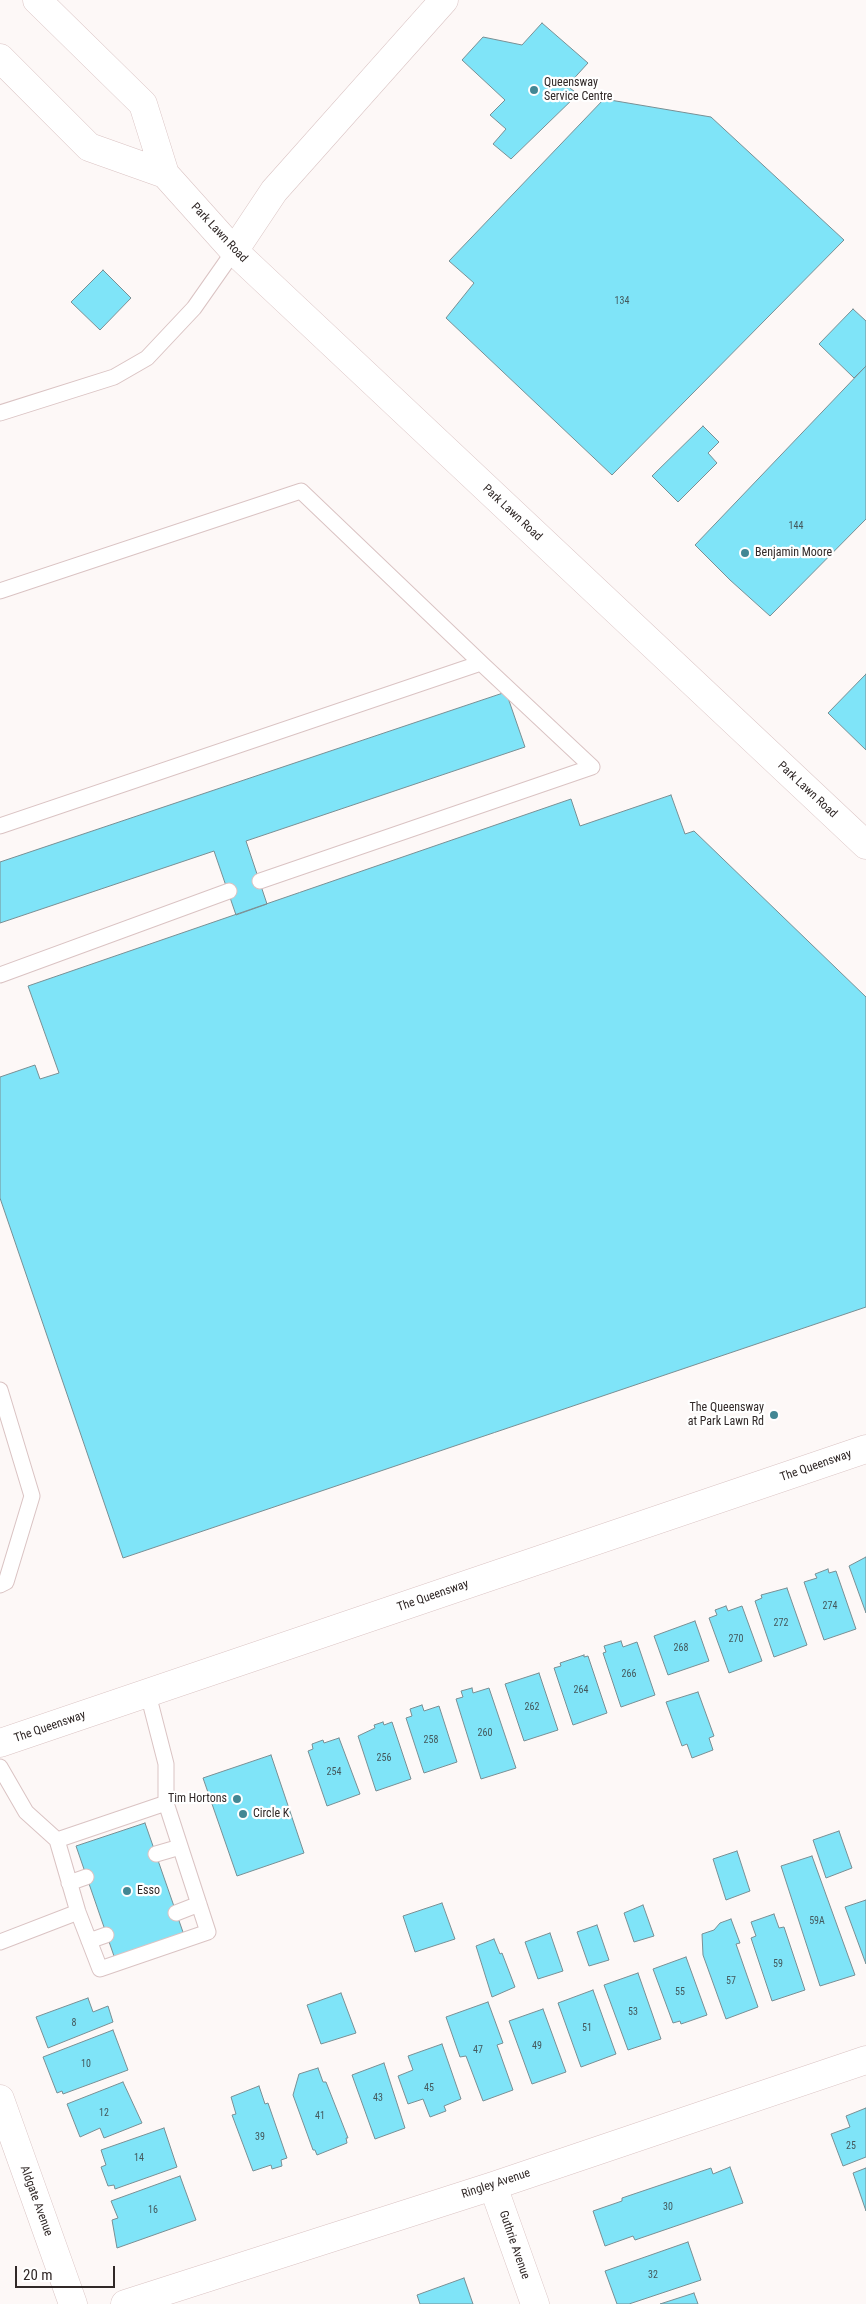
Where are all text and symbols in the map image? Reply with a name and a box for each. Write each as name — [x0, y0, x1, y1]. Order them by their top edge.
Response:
place label: Queensway Service Centre — [544, 76, 612, 104]
marker: Queensway Service Centre — [528, 84, 540, 96]
street label: Park Lawn Road — [188, 200, 250, 266]
house number: 134 — [615, 295, 629, 307]
street label: Park Lawn Road — [479, 482, 545, 544]
house number: 144 — [789, 520, 803, 532]
place label: Benjamin Moore — [755, 546, 832, 560]
marker: Benjamin Moore — [739, 547, 751, 559]
street label: Park Lawn Road — [774, 759, 840, 821]
place label: The Queensway at Park Lawn Rd — [688, 1401, 764, 1429]
marker: The Queensway at Park Lawn Rd — [768, 1409, 780, 1421]
street label: The Queensway — [778, 1447, 854, 1485]
street label: The Queensway — [395, 1577, 471, 1615]
house number: 274 — [823, 1600, 837, 1612]
house number: 272 — [774, 1617, 788, 1629]
house number: 270 — [729, 1633, 743, 1645]
house number: 268 — [674, 1642, 688, 1654]
house number: 266 — [622, 1668, 636, 1680]
house number: 264 — [574, 1684, 588, 1696]
house number: 262 — [525, 1701, 539, 1713]
street label: The Queensway — [12, 1708, 88, 1746]
house number: 260 — [478, 1727, 492, 1739]
house number: 258 — [424, 1734, 438, 1746]
house number: 256 — [377, 1752, 391, 1764]
house number: 254 — [327, 1766, 341, 1778]
place label: Tim Hortons — [168, 1792, 227, 1806]
marker: Tim Hortons — [231, 1793, 243, 1805]
place label: Circle K — [253, 1807, 289, 1821]
marker: Circle K — [237, 1808, 249, 1820]
place label: Esso — [137, 1884, 160, 1898]
marker: Esso — [121, 1885, 133, 1897]
house number: 59A — [809, 1915, 825, 1927]
house number: 59 — [773, 1958, 783, 1970]
house number: 57 — [726, 1975, 736, 1987]
house number: 55 — [675, 1986, 685, 1998]
house number: 53 — [628, 2006, 638, 2018]
house number: 8 — [72, 2017, 76, 2029]
house number: 51 — [582, 2022, 592, 2034]
house number: 49 — [532, 2040, 542, 2052]
house number: 47 — [473, 2044, 483, 2056]
house number: 10 — [81, 2058, 91, 2070]
house number: 45 — [424, 2082, 434, 2094]
house number: 43 — [373, 2092, 383, 2104]
house number: 12 — [99, 2107, 109, 2119]
house number: 41 — [315, 2110, 325, 2122]
house number: 39 — [255, 2131, 265, 2143]
house number: 25 — [846, 2140, 856, 2152]
house number: 14 — [134, 2152, 144, 2164]
street label: Aldgate Avenue — [17, 2164, 55, 2238]
street label: Ringley Avenue — [460, 2166, 532, 2202]
house number: 30 — [663, 2201, 673, 2213]
house number: 16 — [148, 2204, 158, 2216]
street label: Guthrie Avenue — [496, 2209, 532, 2281]
scale bar — [18, 2256, 118, 2288]
text: 20 m — [23, 2266, 53, 2284]
house number: 32 — [648, 2269, 658, 2281]

